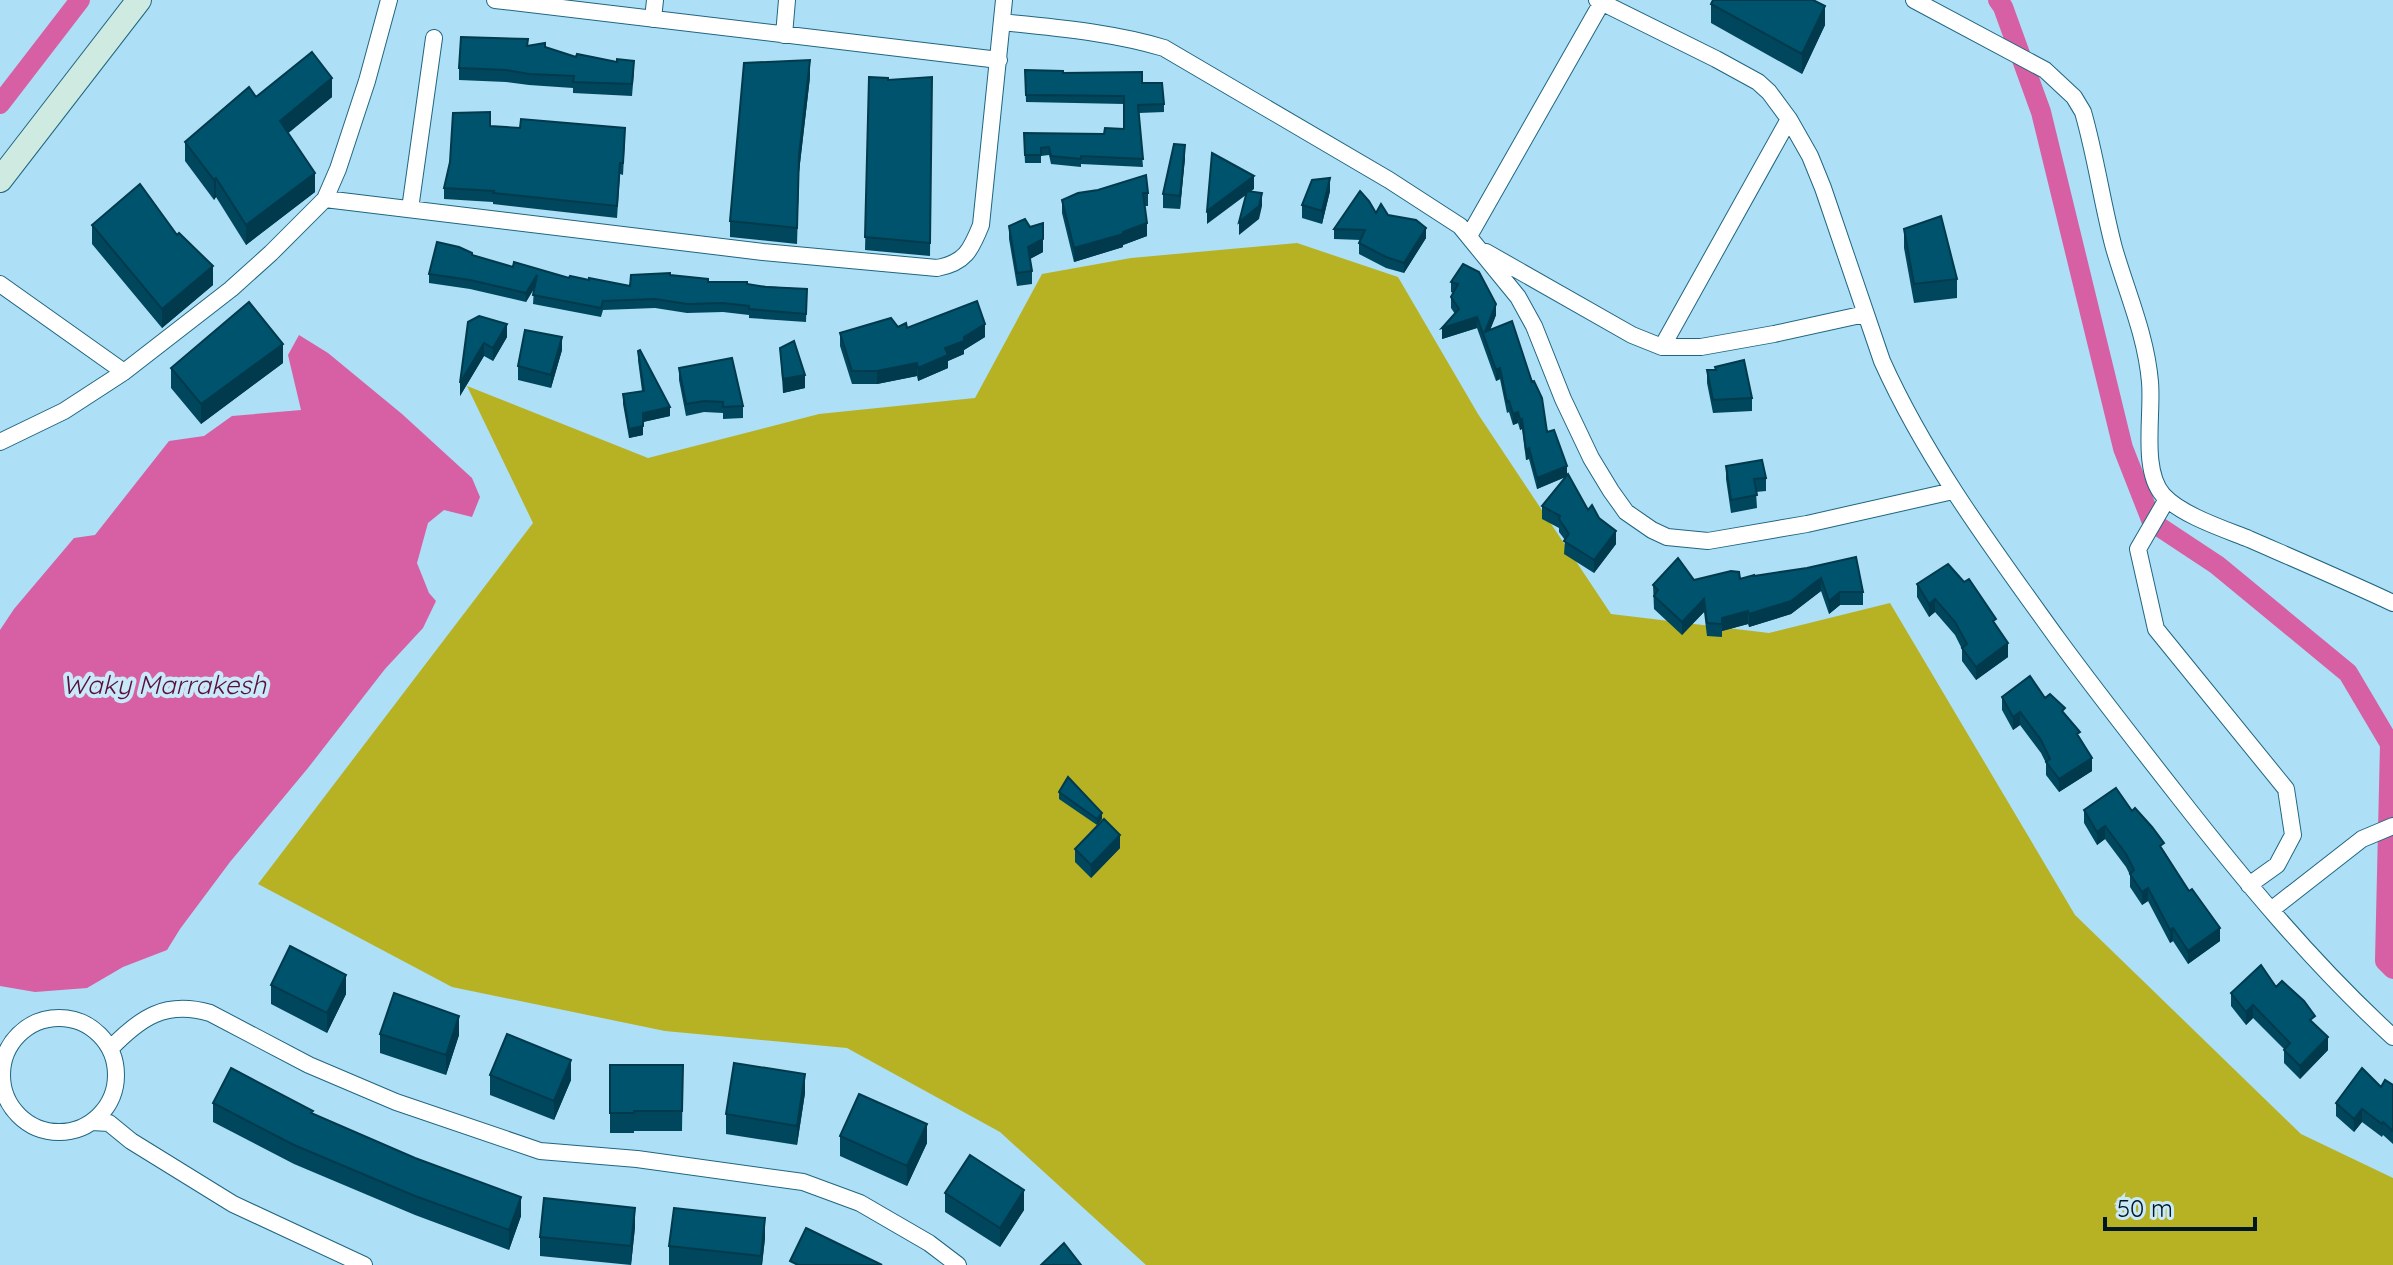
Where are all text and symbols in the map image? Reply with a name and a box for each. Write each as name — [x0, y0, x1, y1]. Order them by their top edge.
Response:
water label: Waky Marrakesh — [62, 668, 267, 701]
scale bar — [2105, 1181, 2255, 1231]
text: 50 m — [2117, 1193, 2173, 1223]

